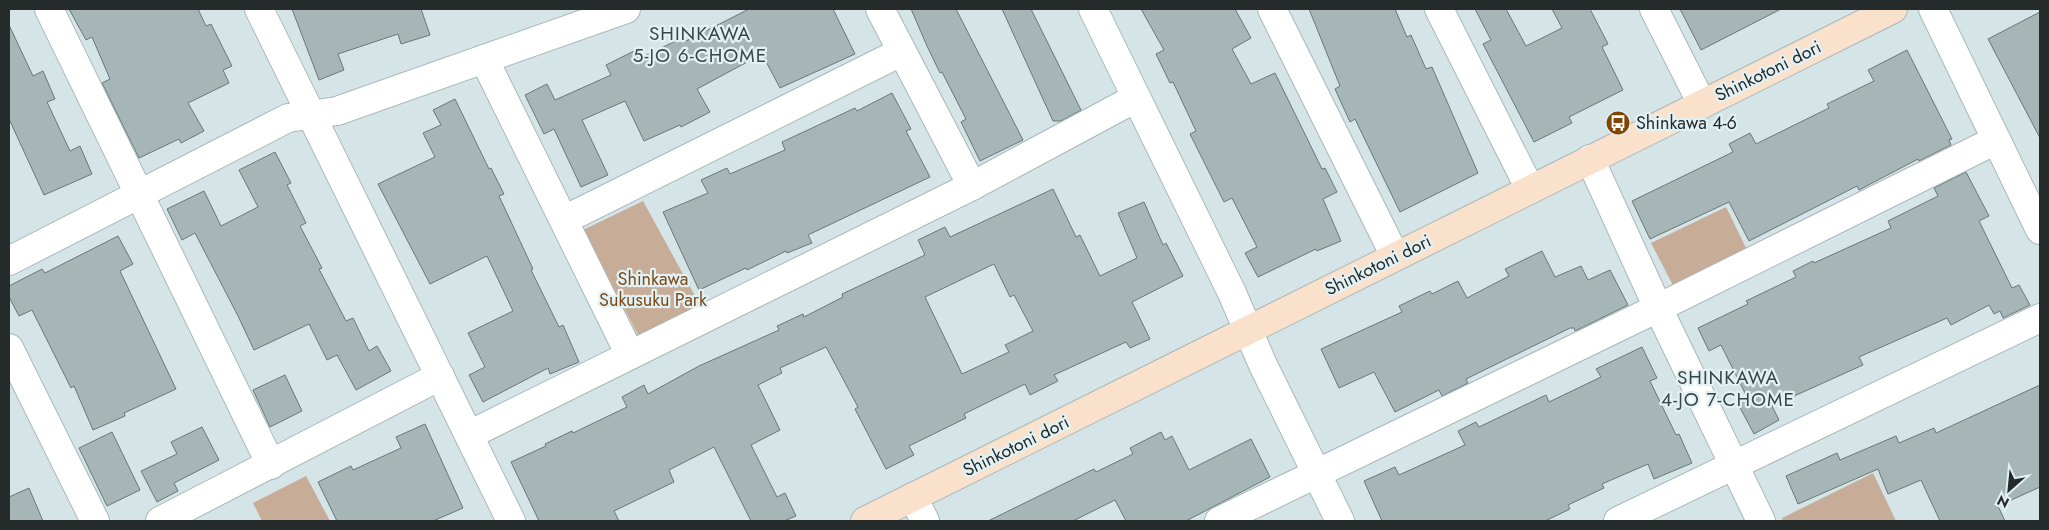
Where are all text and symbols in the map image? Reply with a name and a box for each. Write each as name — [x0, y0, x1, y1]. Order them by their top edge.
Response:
district label: SHINKAWA 5-JO 6-CHOME — [633, 20, 767, 69]
street label: Shinkotoni dori — [1710, 34, 1826, 108]
bus stop icon: Shinkawa 4-6 — [1605, 110, 1631, 136]
place label: Shinkawa 4-6 — [1636, 110, 1737, 136]
street label: Shinkotoni dori — [1320, 228, 1436, 302]
park label: Shinkawa Sukusuku Park — [599, 266, 707, 313]
district label: SHINKAWA 4-JO 7-CHOME — [1661, 364, 1795, 413]
street label: Shinkotoni dori — [958, 409, 1074, 483]
north arrow — [1984, 465, 2034, 515]
text: N — [1994, 490, 2013, 513]

